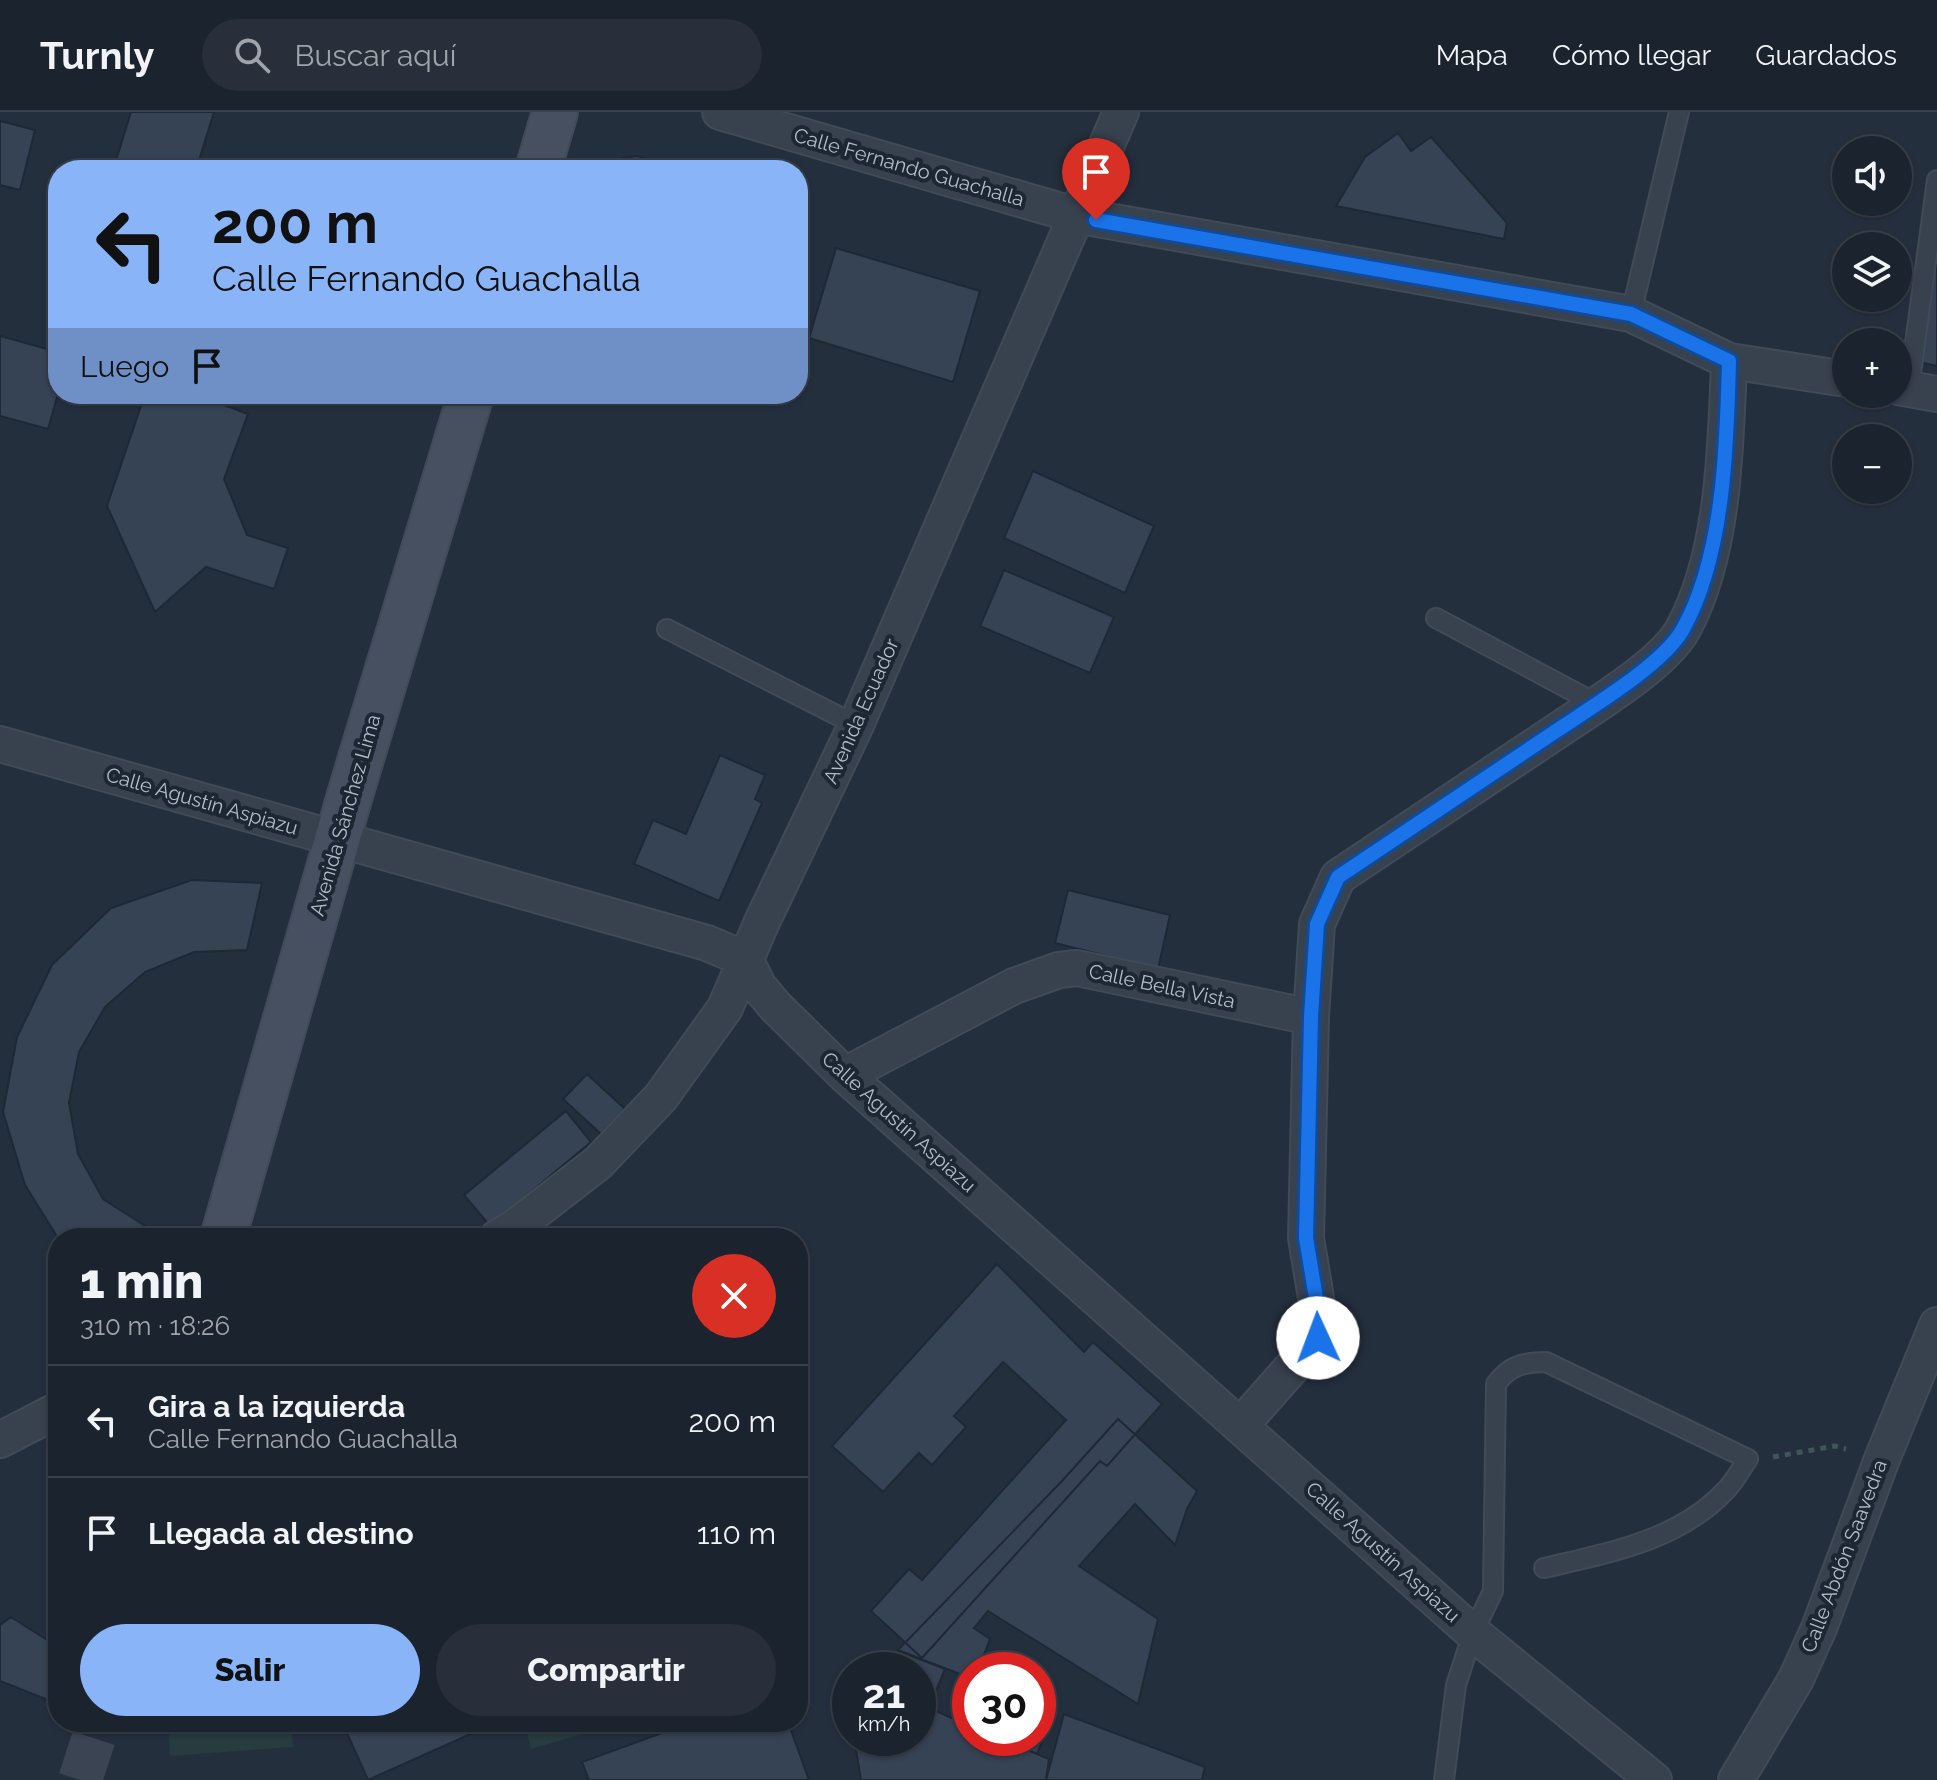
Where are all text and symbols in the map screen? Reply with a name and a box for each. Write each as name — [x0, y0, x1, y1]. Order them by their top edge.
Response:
search box — [202, 19, 762, 91]
text: Turnly — [40, 33, 154, 78]
icon: search — [230, 33, 274, 77]
text: Buscar aquí — [294, 38, 456, 73]
text: Mapa — [1436, 39, 1508, 72]
text: Cómo llegar — [1552, 39, 1711, 72]
text: Guardados — [1755, 39, 1897, 72]
street label: Calle Fernando Guachalla — [791, 123, 1027, 211]
map controls — [1832, 136, 1912, 504]
button: sound — [1832, 136, 1912, 216]
pin — [1062, 138, 1130, 220]
icon: arrive — [1074, 150, 1118, 194]
text: 200 m — [212, 190, 378, 256]
icon: left — [80, 192, 184, 296]
button: layers — [1832, 232, 1912, 312]
text: Calle Fernando Guachalla — [212, 257, 641, 299]
button: + — [1832, 328, 1912, 408]
icon: arrive — [185, 344, 229, 388]
text: Luego — [80, 349, 169, 384]
button: − — [1832, 424, 1912, 504]
street label: Avenida Ecuador — [818, 635, 904, 787]
street label: Avenida Sánchez Lima — [305, 711, 385, 919]
street label: Calle Agustín Aspiazu — [103, 762, 301, 840]
street label: Calle Bella Vista — [1087, 959, 1237, 1013]
street label: Calle Agustín Aspiazu — [817, 1047, 981, 1197]
text: 1 min — [80, 1253, 203, 1309]
button: close — [692, 1254, 776, 1338]
position arrow — [1276, 1296, 1360, 1380]
text: 310 m · 18:26 — [80, 1311, 230, 1341]
text: Gira a la izquierda — [148, 1389, 405, 1424]
icon: left — [80, 1399, 124, 1443]
text: 200 m — [688, 1404, 776, 1439]
text: Calle Fernando Guachalla — [148, 1424, 458, 1454]
street label: Calle Abdón Saavedra — [1796, 1456, 1892, 1656]
street label: Calle Agustín Aspiazu — [1301, 1477, 1465, 1627]
icon: arrive — [80, 1511, 124, 1555]
text: Llegada al destino — [148, 1516, 414, 1551]
text: 110 m — [697, 1516, 776, 1551]
button: Salir — [80, 1624, 420, 1716]
button: Compartir — [436, 1624, 776, 1716]
speed limit sign: 30 — [952, 1652, 1056, 1756]
text: 21 — [863, 1670, 905, 1717]
text: km/h — [858, 1712, 910, 1736]

